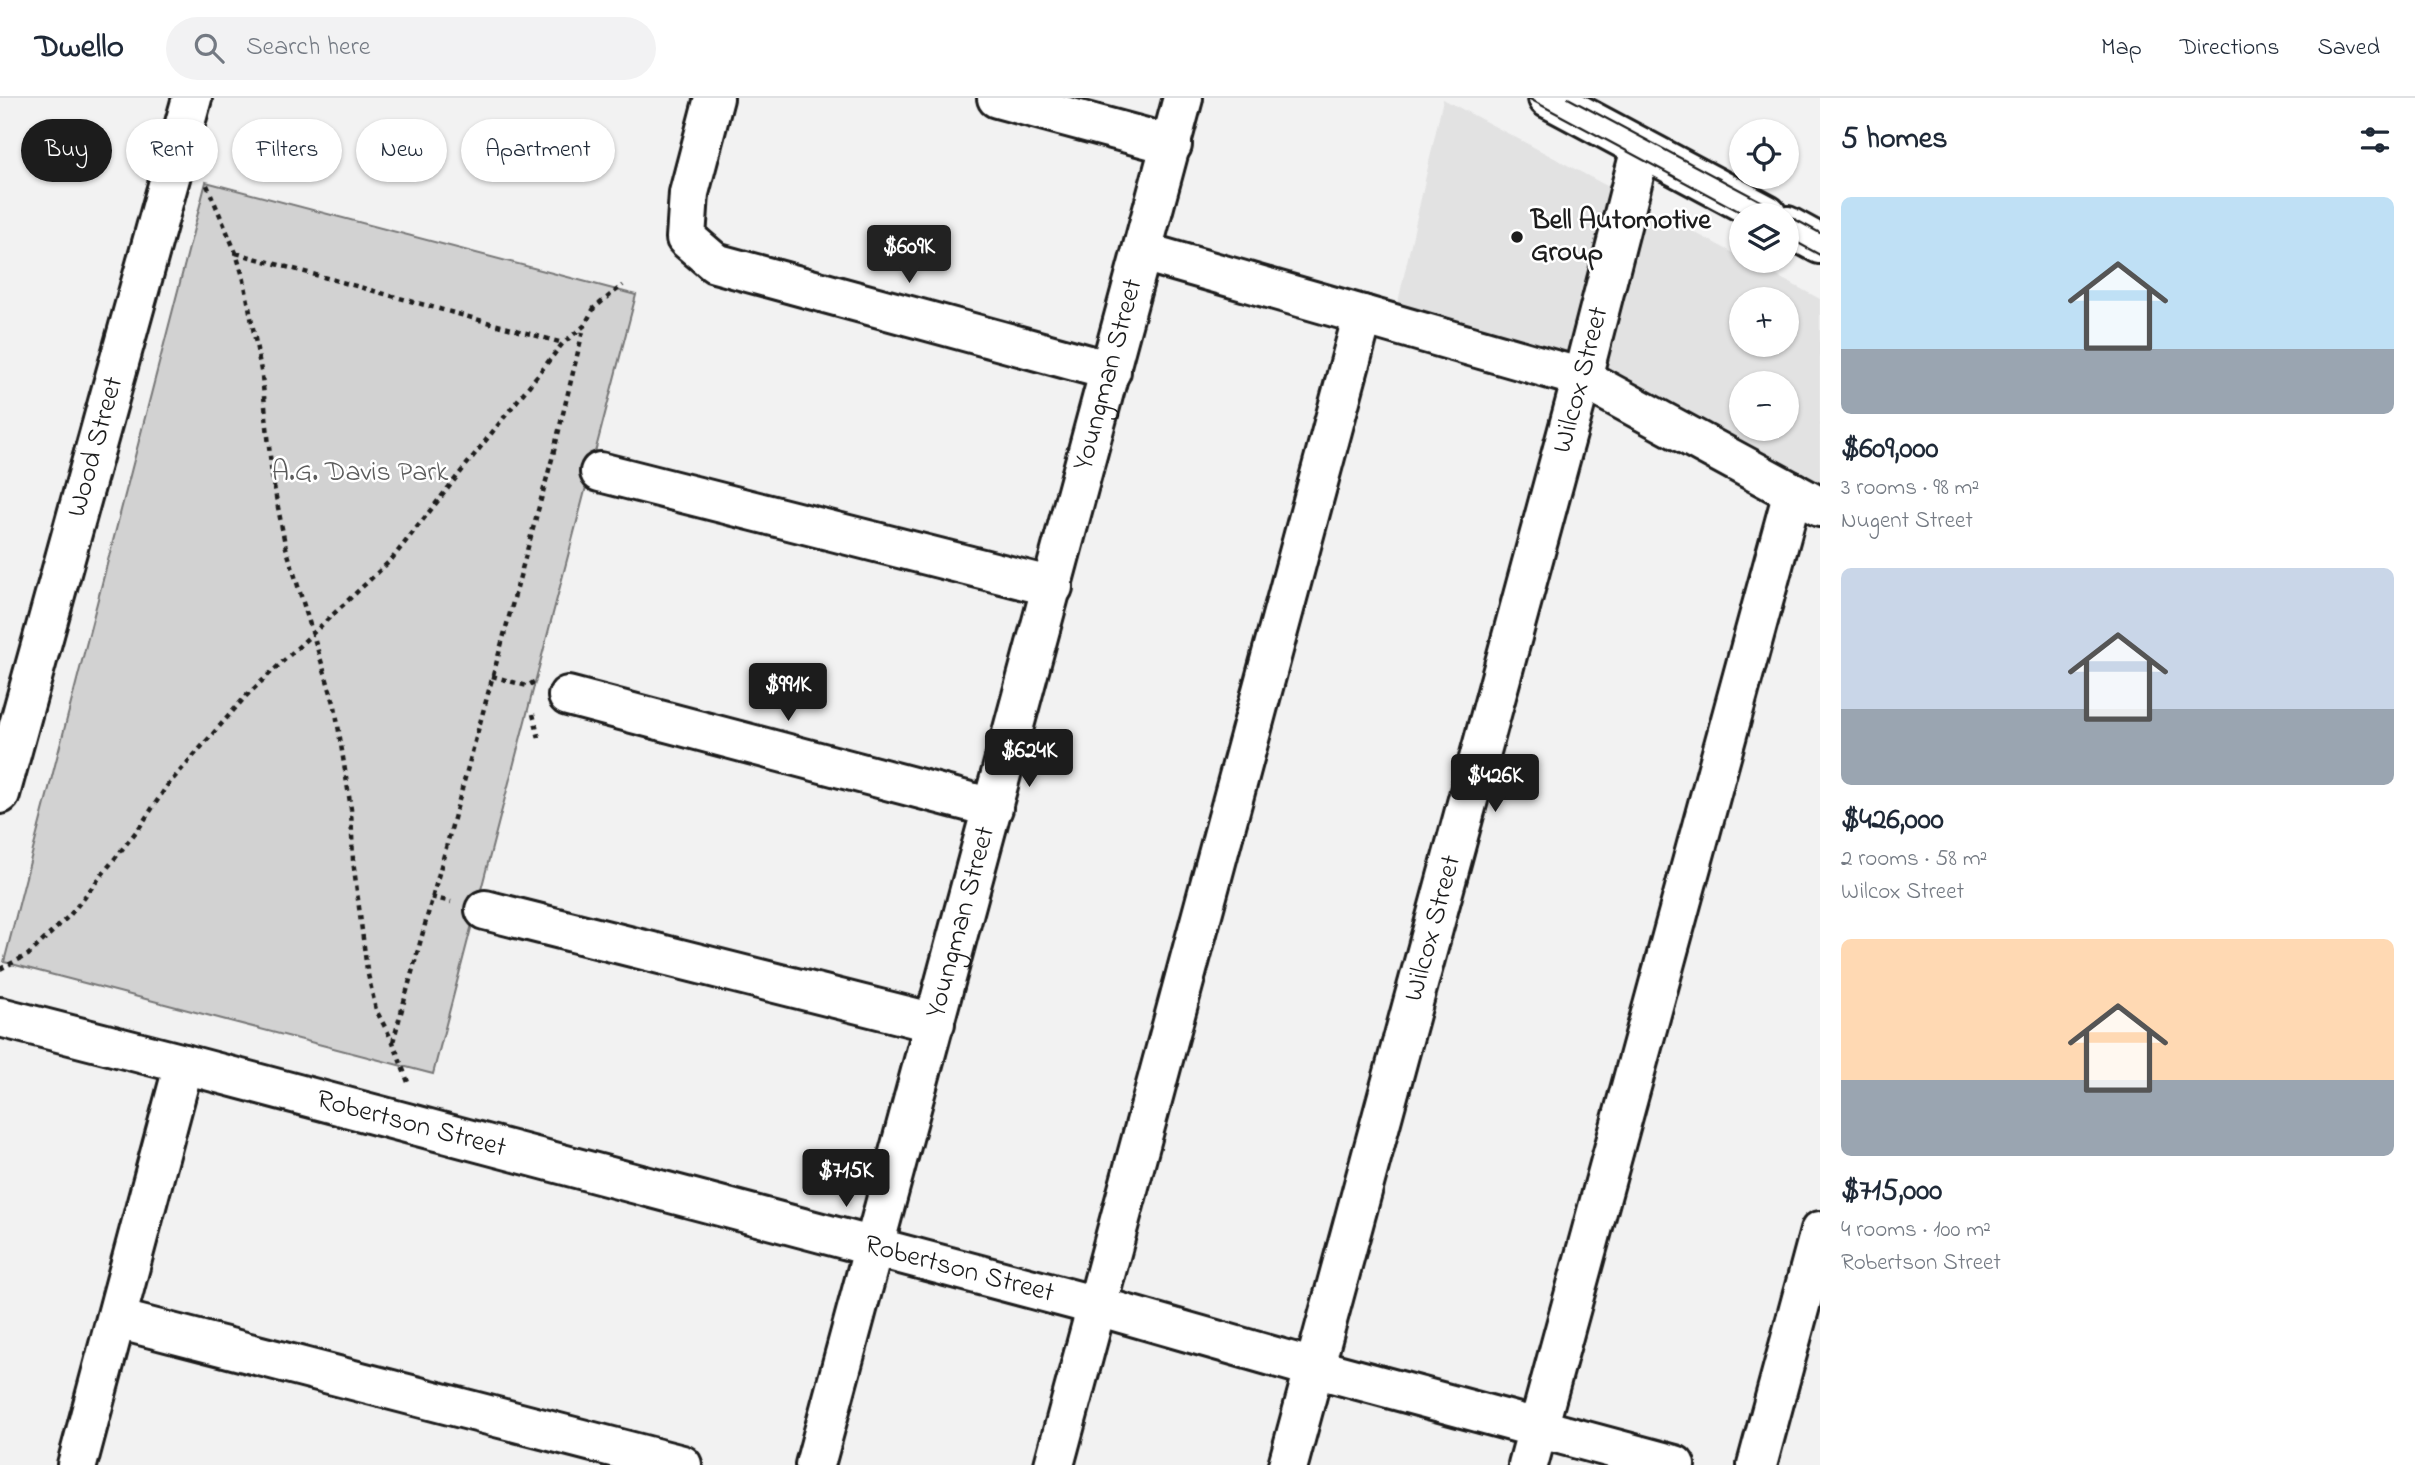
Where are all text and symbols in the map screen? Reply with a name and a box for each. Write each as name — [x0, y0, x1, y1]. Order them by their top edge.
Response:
search box — [166, 17, 656, 80]
text: Dwello — [35, 24, 124, 72]
icon: search — [190, 29, 228, 67]
text: Search here — [246, 29, 370, 67]
text: Map — [2101, 31, 2142, 66]
text: Directions — [2180, 31, 2279, 66]
text: Saved — [2317, 31, 2380, 66]
text: 5 homes — [1841, 118, 1948, 162]
chip: Buy — [21, 119, 112, 182]
chip: Rent — [126, 119, 218, 182]
chip: Filters — [232, 119, 342, 182]
chip: New — [356, 119, 447, 182]
chip: Apartment — [461, 119, 615, 182]
map controls — [1729, 119, 1799, 441]
button: locate — [1729, 119, 1799, 189]
icon: filters — [2356, 121, 2394, 159]
place label: Bell Automotive Group — [1529, 201, 1712, 274]
button: layers — [1729, 203, 1799, 273]
pin: $609K — [860, 226, 958, 285]
marker: Bell Automotive Group — [1509, 229, 1525, 245]
text: $609K — [883, 231, 935, 264]
icon: home — [2055, 243, 2181, 369]
street label: Youngman Street — [1063, 274, 1154, 475]
button: + — [1729, 287, 1799, 357]
street label: Wilcox Street — [1542, 302, 1620, 458]
button: − — [1729, 371, 1799, 441]
street label: Wood Street — [57, 372, 135, 522]
text: $609,000 — [1841, 428, 1938, 472]
park label: A.G. Davis Park — [272, 453, 449, 494]
text: 3 rooms · 98 m² — [1841, 472, 1979, 505]
text: Nugent Street — [1841, 505, 1973, 538]
icon: home — [2055, 614, 2181, 740]
pin: $991K — [739, 664, 837, 723]
text: $991K — [765, 669, 811, 702]
pin: $624K — [980, 730, 1078, 789]
text: $624K — [1001, 735, 1057, 768]
pin: $426K — [1446, 754, 1544, 814]
text: $426K — [1467, 760, 1523, 793]
text: $426,000 — [1841, 799, 1944, 843]
street label: Youngman Street — [916, 822, 1007, 1023]
text: 2 rooms · 58 m² — [1841, 843, 1987, 876]
street label: Wilcox Street — [1394, 851, 1473, 1006]
text: Wilcox Street — [1841, 876, 1964, 909]
icon: home — [2055, 985, 2181, 1111]
street label: Robertson Street — [312, 1079, 511, 1169]
pin: $715K — [797, 1150, 895, 1209]
text: $715K — [818, 1155, 874, 1188]
text: $715,000 — [1841, 1170, 1942, 1214]
text: 4 rooms · 100 m² — [1841, 1214, 1991, 1247]
street label: Robertson Street — [860, 1225, 1059, 1314]
text: Robertson Street — [1841, 1247, 2001, 1280]

